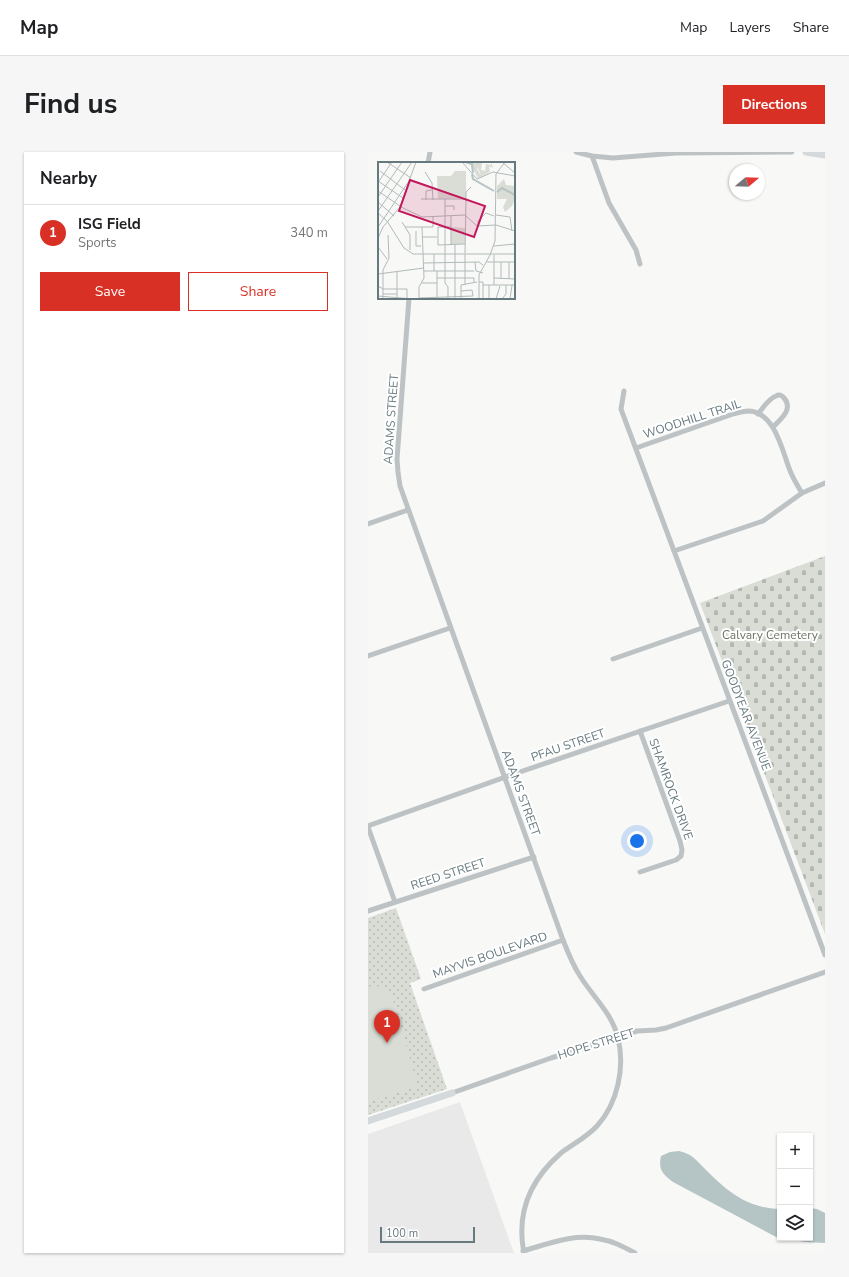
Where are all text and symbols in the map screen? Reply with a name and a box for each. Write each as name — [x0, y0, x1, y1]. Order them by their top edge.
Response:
text: Map — [20, 15, 58, 41]
text: Map — [680, 18, 707, 37]
text: Layers — [729, 18, 771, 37]
text: Share — [793, 18, 829, 37]
text: Find us — [24, 85, 118, 123]
button: Directions — [723, 85, 825, 124]
inset map — [378, 162, 515, 299]
north arrow — [729, 164, 765, 200]
text: Nearby — [40, 167, 97, 190]
text: ISG Field — [78, 214, 141, 234]
text: 1 — [49, 224, 57, 242]
text: 340 m — [290, 224, 328, 242]
text: Sports — [78, 234, 117, 252]
button: Save — [40, 272, 180, 311]
button: Share — [188, 272, 328, 311]
street label: ADAMS STREET — [380, 373, 402, 465]
street label: WOODHILL TRAIL — [641, 395, 743, 442]
park label: Calvary Cemetery — [722, 627, 819, 643]
street label: GOODYEAR AVENUE — [717, 657, 775, 773]
street label: PFAU STREET — [529, 725, 608, 765]
street label: SHAMROCK DRIVE — [645, 736, 697, 842]
street label: ADAMS STREET — [498, 748, 544, 839]
your location — [627, 831, 647, 851]
street label: REED STREET — [409, 854, 488, 894]
street label: MAYVIS BOULEVARD — [431, 928, 549, 982]
pin: 1 — [374, 1010, 400, 1043]
street label: HOPE STREET — [556, 1024, 637, 1063]
map controls — [777, 1133, 813, 1241]
button: + — [777, 1133, 813, 1169]
button: − — [777, 1169, 813, 1205]
button: layers — [777, 1205, 813, 1241]
scale bar — [380, 1225, 475, 1244]
text: 100 m — [386, 1226, 418, 1241]

